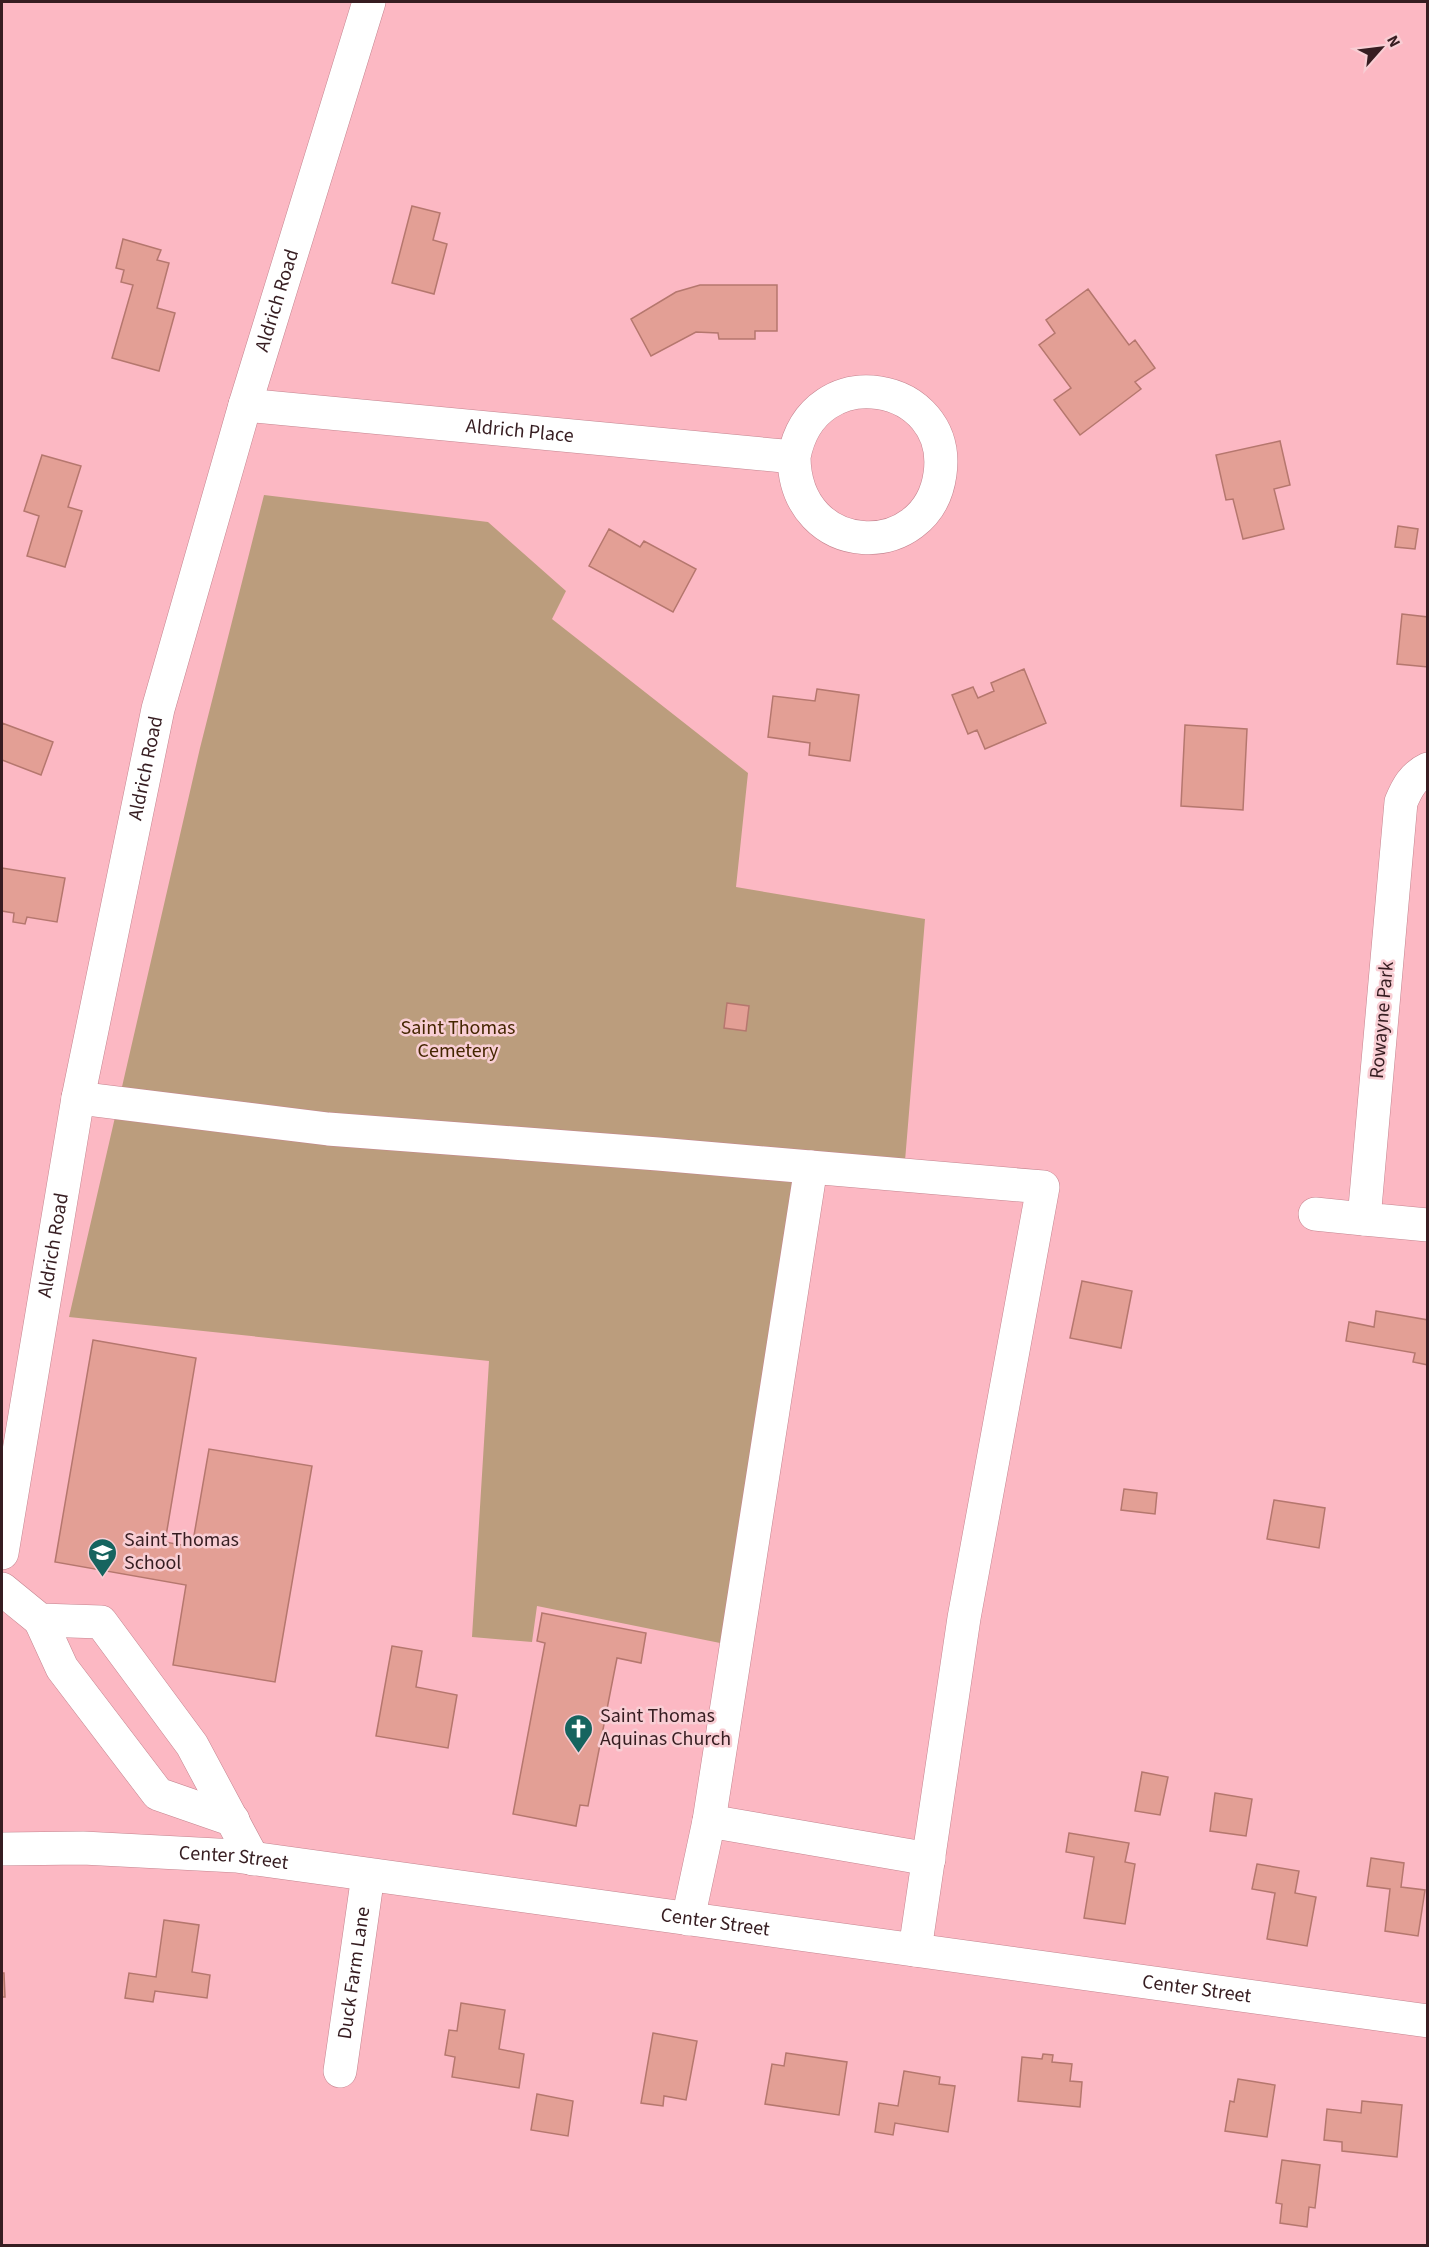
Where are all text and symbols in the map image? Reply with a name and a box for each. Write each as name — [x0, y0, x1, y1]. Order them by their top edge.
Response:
north arrow — [1351, 18, 1411, 78]
text: N — [1381, 32, 1406, 51]
street label: Aldrich Road — [248, 246, 306, 355]
street label: Aldrich Place — [465, 412, 575, 450]
street label: Aldrich Road — [121, 713, 170, 823]
street label: Rowayne Park — [1363, 960, 1401, 1080]
park label: Saint Thomas Cemetery — [401, 1014, 515, 1065]
street label: Aldrich Road — [31, 1191, 76, 1300]
place label: Saint Thomas School — [124, 1526, 239, 1577]
school or university icon: Saint Thomas School — [87, 1536, 119, 1578]
place label: Saint Thomas Aquinas Church — [600, 1702, 731, 1753]
church icon: Saint Thomas Aquinas Church — [563, 1712, 595, 1754]
street label: Center Street — [178, 1839, 290, 1877]
street label: Center Street — [659, 1901, 772, 1944]
street label: Duck Farm Lane — [331, 1905, 377, 2041]
street label: Center Street — [1140, 1968, 1253, 2010]

